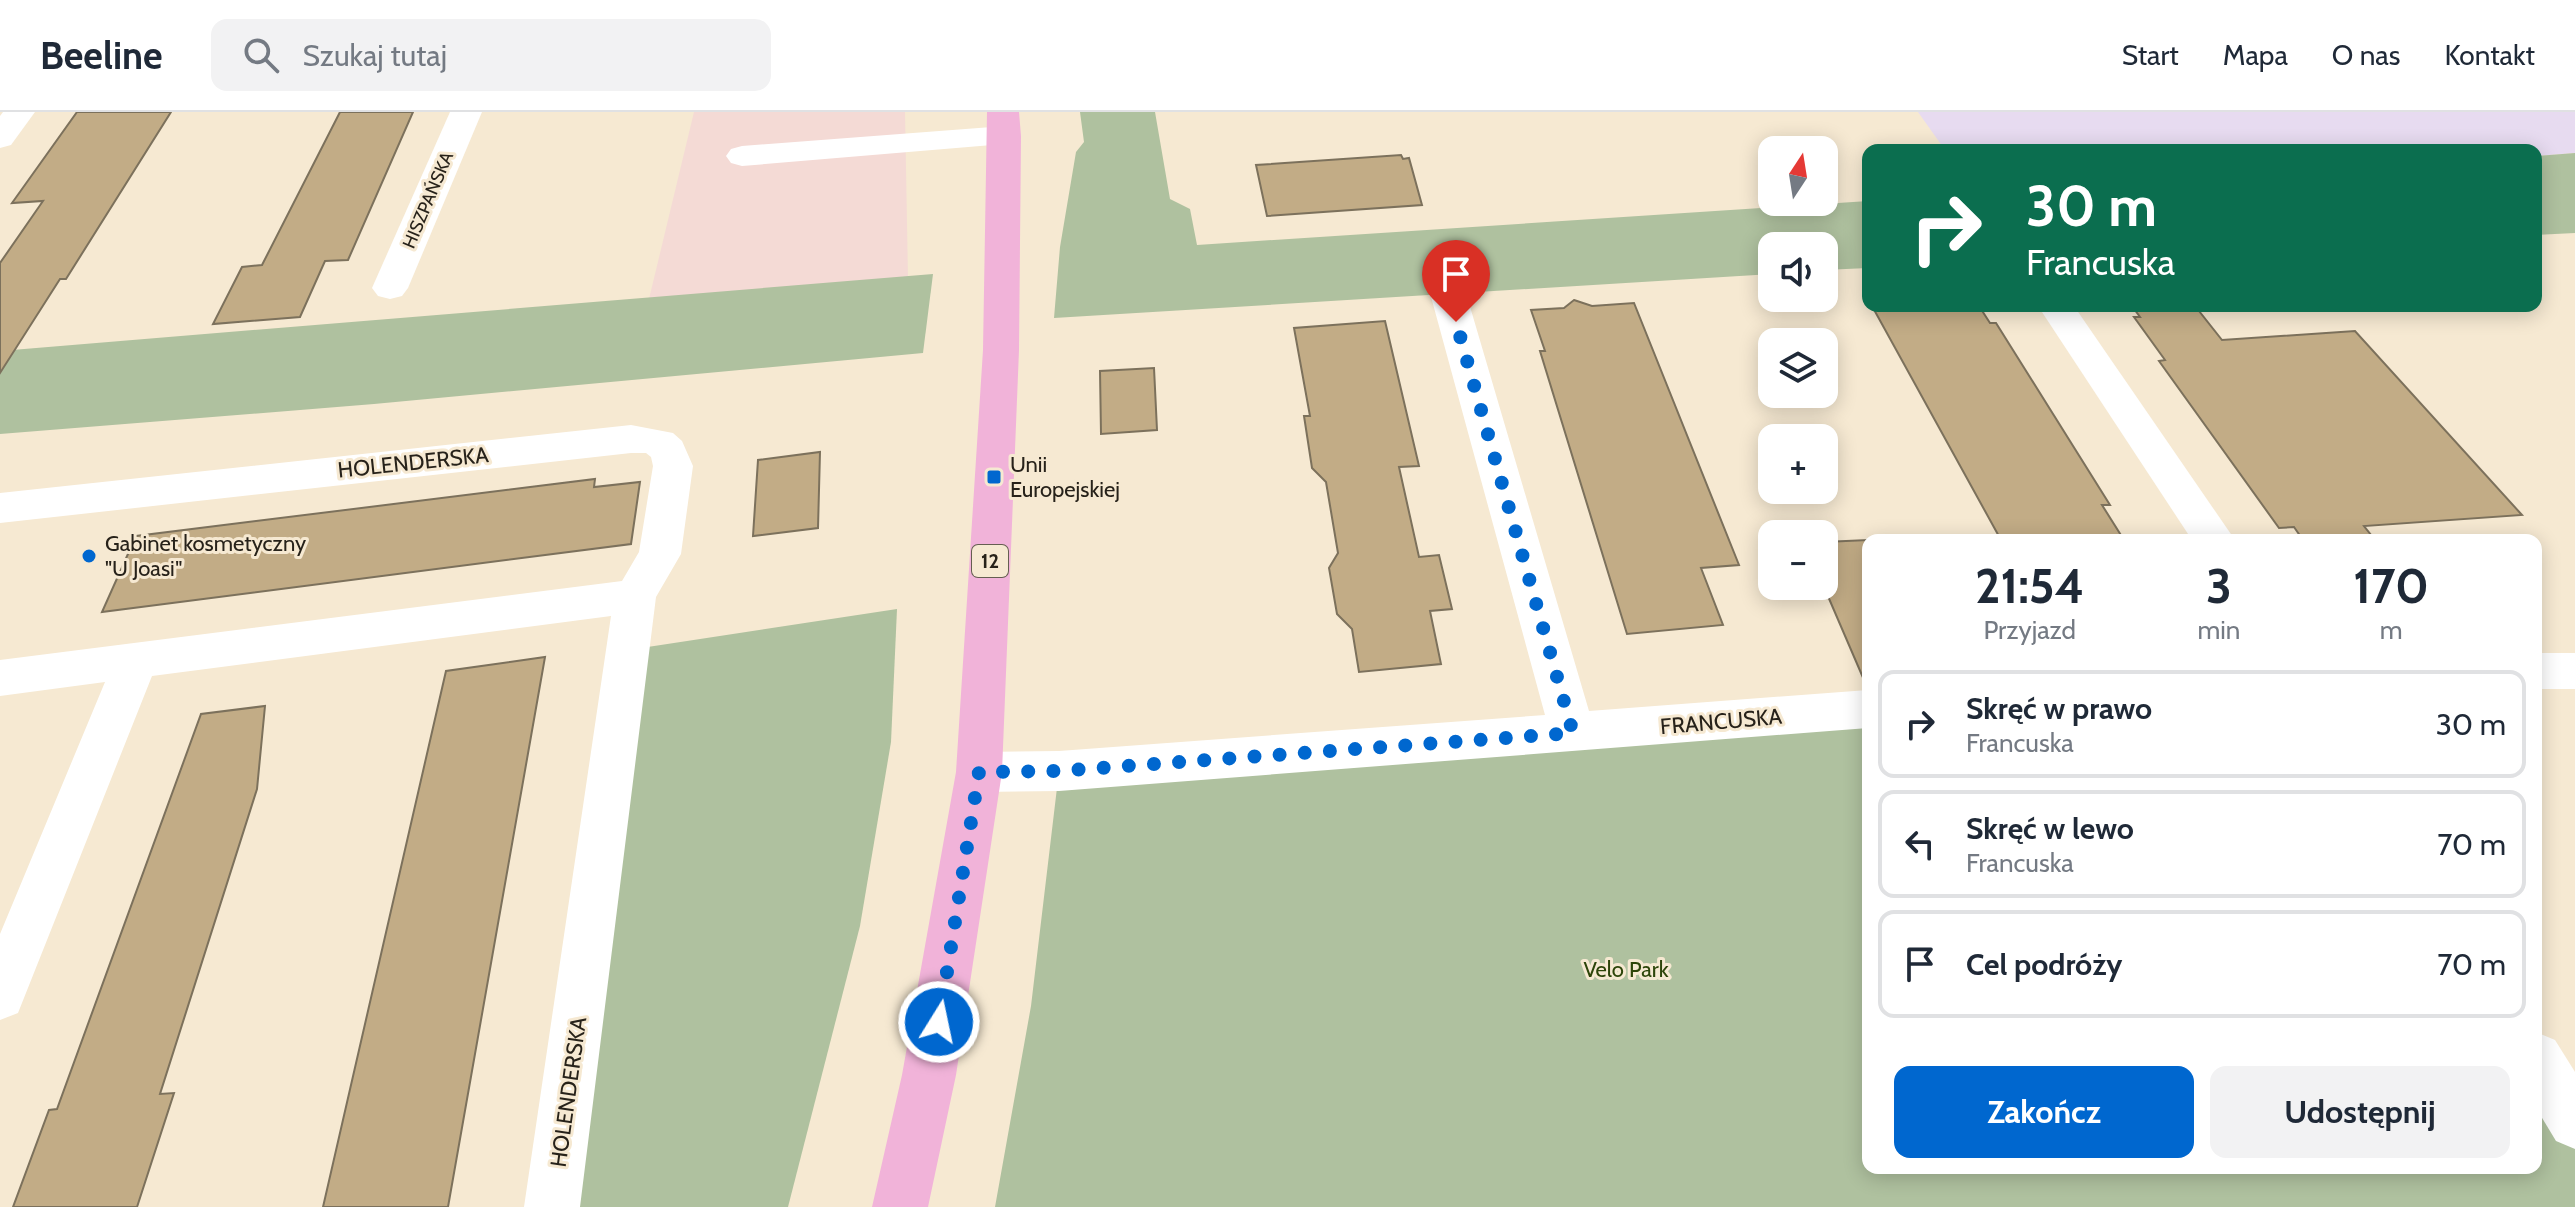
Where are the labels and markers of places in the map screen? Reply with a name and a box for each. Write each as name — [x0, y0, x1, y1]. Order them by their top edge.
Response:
pin — [1422, 240, 1490, 322]
place label: Unii Europejskiej — [1010, 451, 1120, 503]
marker: Unii Europejskiej — [985, 468, 1003, 486]
place label: Gabinet kosmetyczny "U Joasi" — [105, 530, 306, 582]
marker: Gabinet kosmetyczny "U Joasi" — [80, 547, 98, 565]

